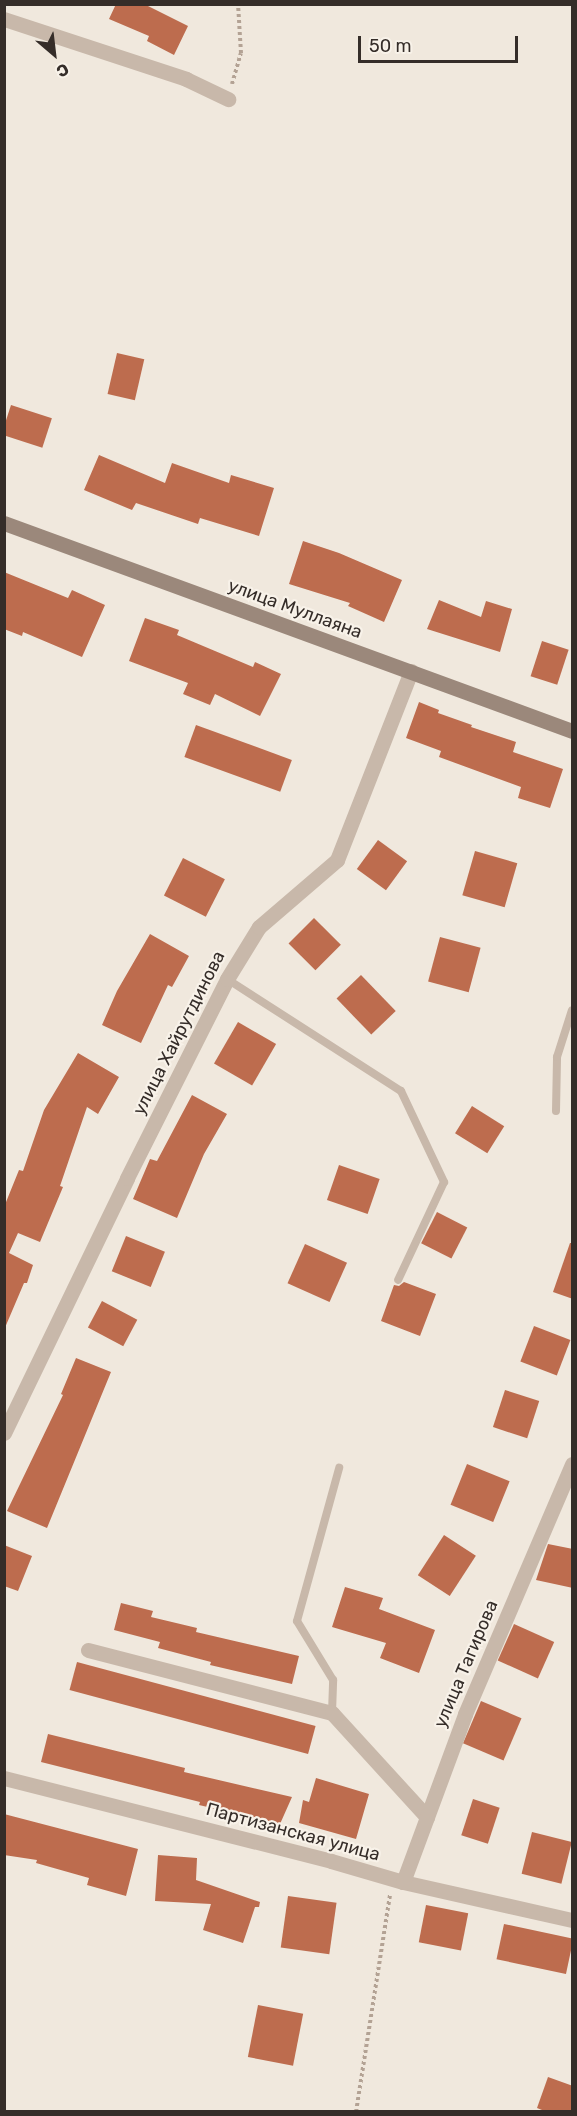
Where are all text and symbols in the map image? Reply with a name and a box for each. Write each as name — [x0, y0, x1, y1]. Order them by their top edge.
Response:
north arrow — [24, 24, 84, 84]
scale bar — [361, 24, 522, 62]
text: 50 m — [369, 35, 412, 57]
text: С — [53, 59, 72, 81]
street label: улица Муллаяна — [225, 575, 365, 643]
street label: улица Хайрутдинова — [128, 947, 230, 1119]
street label: улица Тагирова — [429, 1597, 503, 1731]
street label: Партизанская улица — [204, 1798, 382, 1866]

